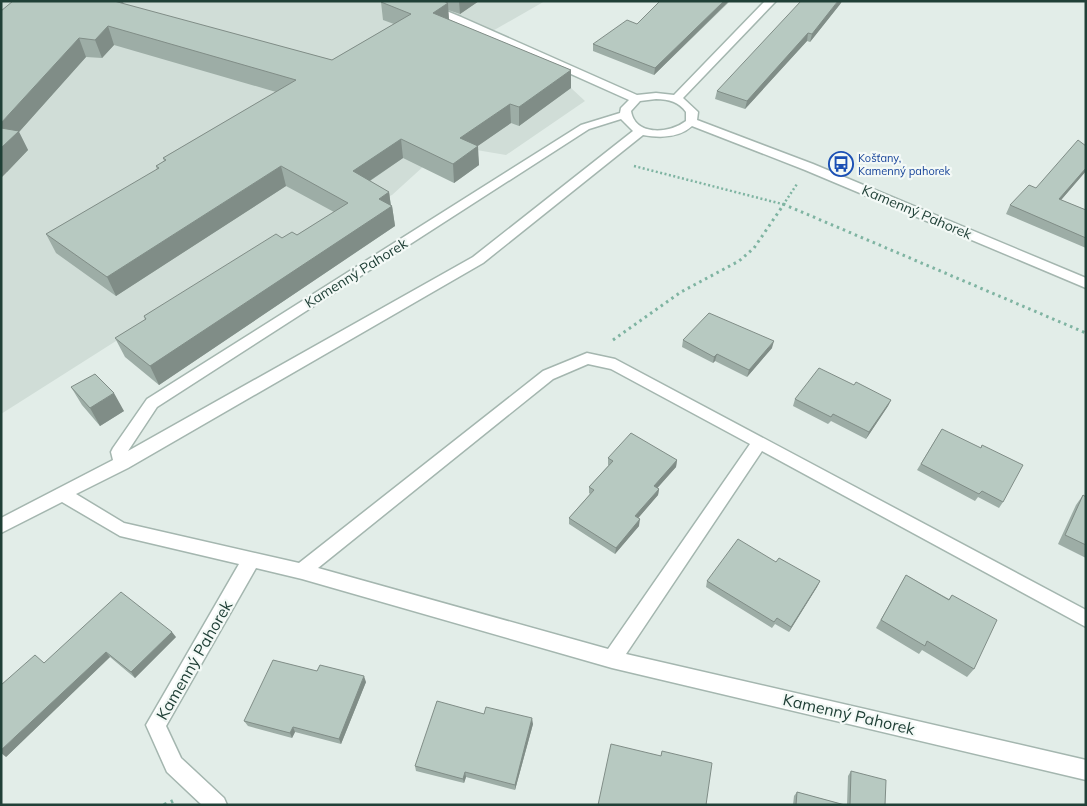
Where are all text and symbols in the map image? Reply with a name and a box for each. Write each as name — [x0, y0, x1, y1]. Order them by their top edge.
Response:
bus stop icon: Košťany, Kamenný pahorek — [828, 151, 854, 177]
place label: Košťany, Kamenný pahorek — [858, 151, 951, 178]
street label: Kamenný Pahorek — [859, 181, 975, 244]
street label: Kamenný Pahorek — [301, 234, 411, 312]
street label: Kamenný Pahorek — [152, 596, 237, 723]
street label: Kamenný Pahorek — [781, 689, 918, 739]

